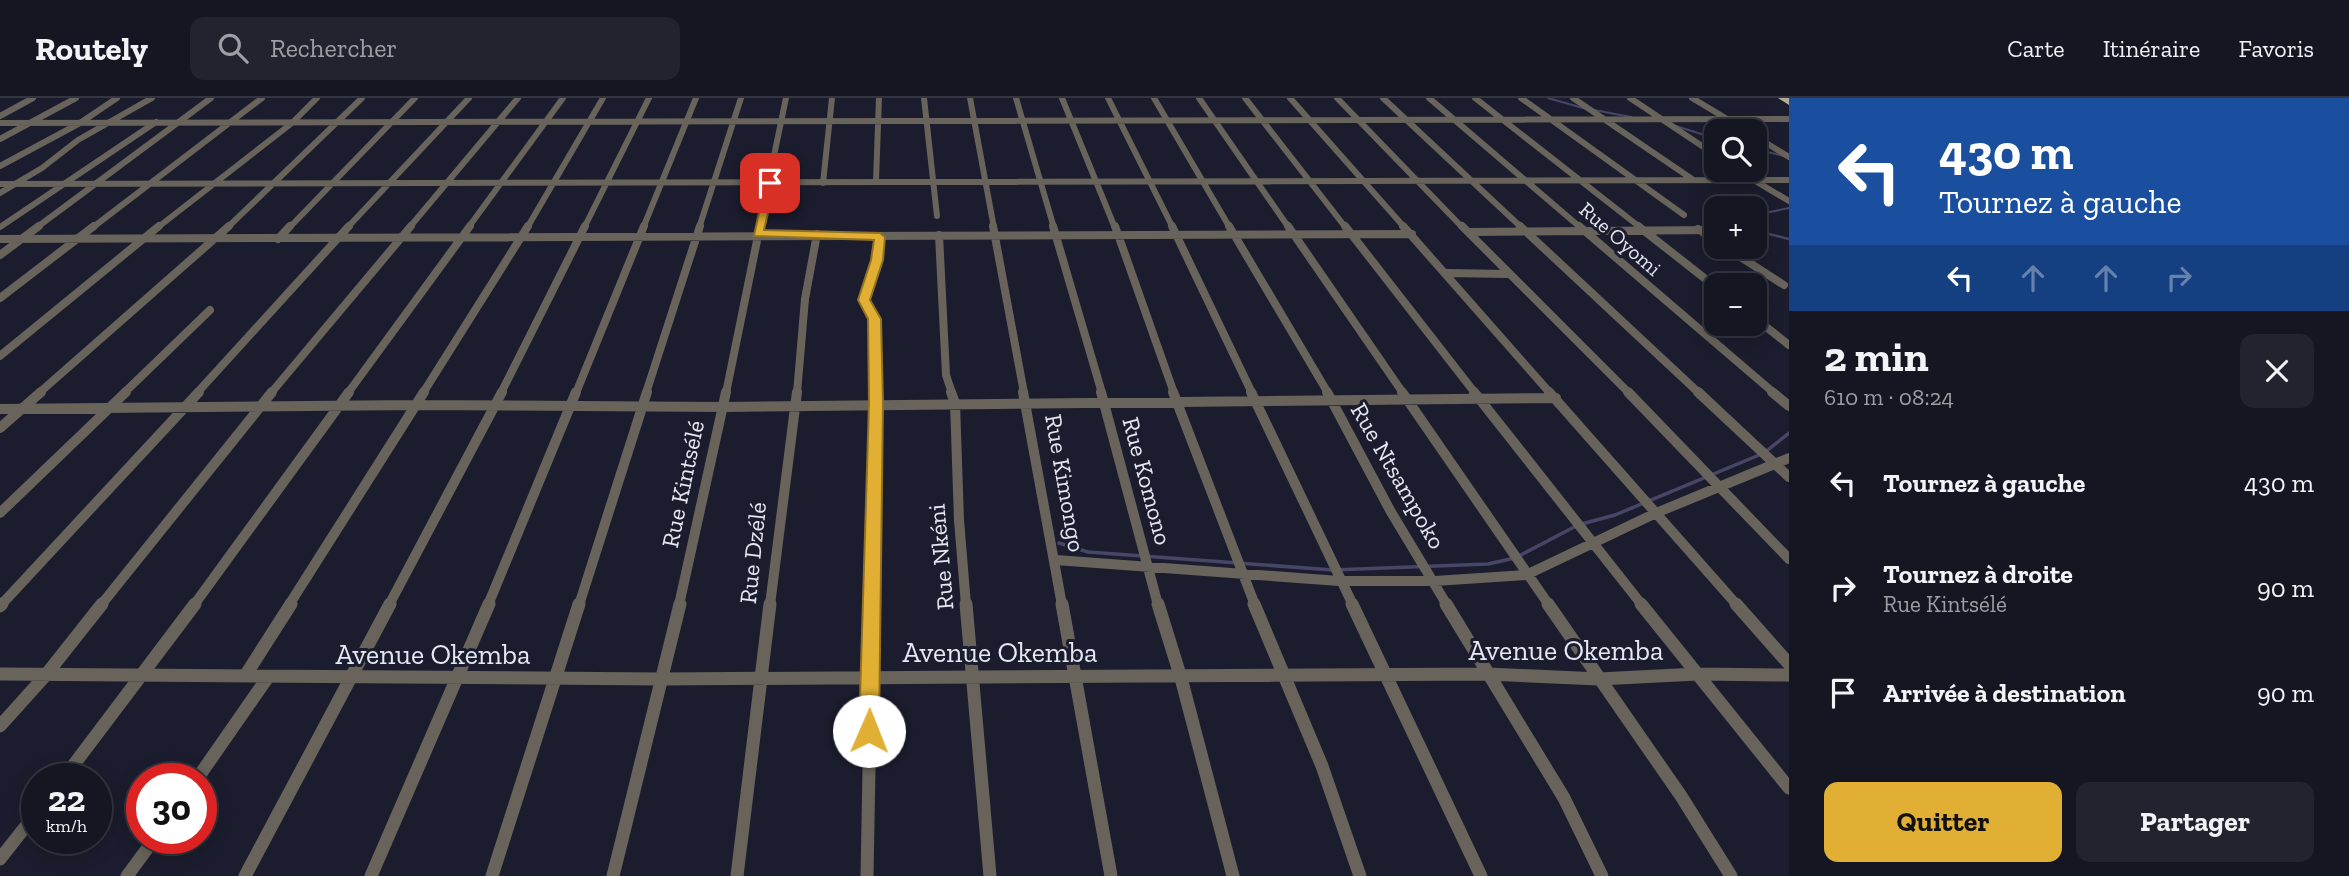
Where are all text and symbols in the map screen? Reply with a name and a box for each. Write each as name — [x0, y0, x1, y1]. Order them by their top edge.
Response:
search box — [190, 17, 680, 80]
text: Routely — [35, 29, 148, 68]
icon: search — [214, 29, 252, 67]
text: Rechercher — [270, 32, 397, 64]
text: Carte — [2007, 34, 2065, 63]
text: Itinéraire — [2103, 34, 2200, 63]
text: Favoris — [2238, 34, 2314, 63]
map controls — [1704, 119, 1767, 336]
button: search — [1704, 119, 1767, 182]
text: 430 m — [1939, 123, 2073, 182]
icon: left — [1824, 126, 1915, 217]
pin — [740, 153, 800, 213]
icon: arrive — [751, 164, 789, 202]
text: Tournez à gauche — [1939, 183, 2182, 221]
street label: Rue Oyomi — [1574, 196, 1666, 281]
button: + — [1704, 196, 1767, 259]
icon: left — [1941, 259, 1979, 297]
icon: ahead — [2014, 259, 2052, 297]
icon: ahead — [2087, 259, 2125, 297]
icon: right — [2160, 259, 2198, 297]
button: − — [1704, 273, 1767, 336]
text: 2 min — [1824, 331, 1929, 382]
button: close — [2240, 334, 2314, 408]
text: 610 m · 08:24 — [1824, 383, 1954, 411]
street label: Rue Ntsampoko — [1345, 398, 1452, 554]
street label: Rue Kimongo — [1039, 412, 1092, 554]
street label: Rue Komono — [1116, 414, 1178, 548]
street label: Rue Kintsélé — [655, 418, 710, 550]
icon: left — [1824, 464, 1862, 502]
text: Tournez à gauche — [1883, 467, 2085, 499]
text: 430 m — [2244, 467, 2314, 499]
street label: Rue Dzélé — [733, 501, 772, 605]
street label: Rue Nkéni — [921, 502, 960, 611]
text: Tournez à droite — [1883, 558, 2073, 590]
icon: right — [1824, 569, 1862, 607]
text: 90 m — [2257, 572, 2314, 604]
text: Rue Kintsélé — [1883, 590, 2007, 618]
street label: Avenue Okemba — [1468, 634, 1664, 667]
street label: Avenue Okemba — [902, 636, 1098, 669]
street label: Avenue Okemba — [335, 638, 531, 671]
icon: arrive — [1824, 674, 1862, 712]
text: Arrivée à destination — [1883, 677, 2126, 709]
text: 90 m — [2257, 677, 2314, 709]
position arrow — [832, 694, 906, 768]
speed limit sign: 30 — [126, 763, 217, 854]
text: 22 — [48, 778, 85, 820]
button: Quitter — [1824, 782, 2062, 862]
button: Partager — [2076, 782, 2314, 862]
text: km/h — [46, 815, 87, 837]

